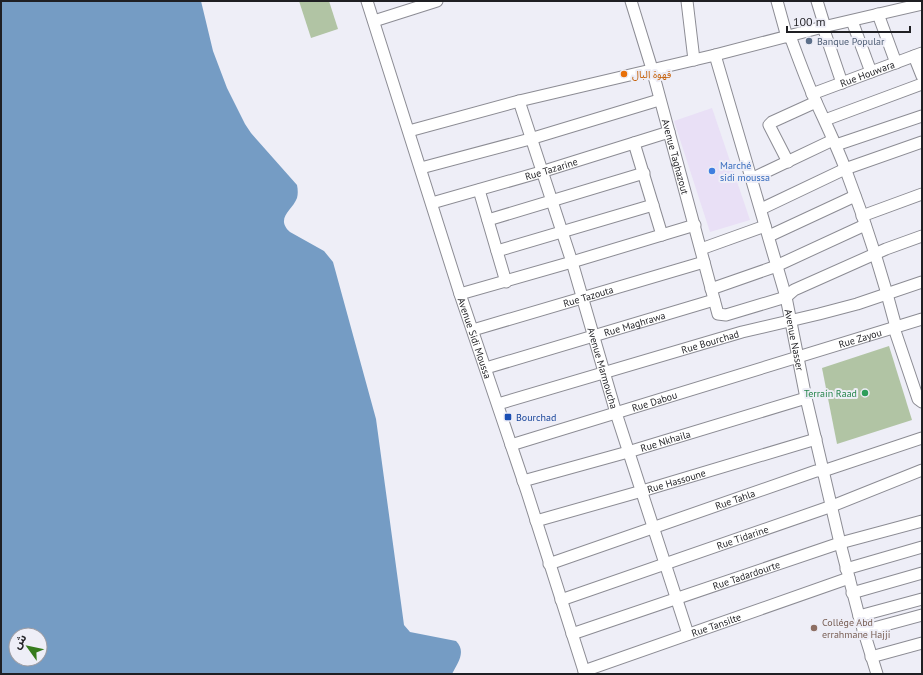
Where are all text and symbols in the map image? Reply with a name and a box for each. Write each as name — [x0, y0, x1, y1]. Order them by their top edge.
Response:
scale bar — [787, 8, 910, 34]
text: 100 m — [793, 14, 826, 29]
place label: Banque Popular — [817, 35, 885, 48]
marker: Banque Popular — [804, 36, 814, 46]
street label: Rue Houwara — [838, 58, 897, 90]
place label: قهوة البال — [632, 68, 672, 81]
marker: قهوة البال — [619, 69, 629, 79]
street label: Avenue Taghazout — [659, 118, 692, 196]
street label: Rue Tazarine — [524, 155, 579, 183]
place label: Marché sidi moussa — [720, 159, 770, 184]
marker: Marché sidi moussa — [707, 166, 717, 176]
street label: Rue Tazouta — [562, 283, 615, 310]
street label: Avenue Sidi Moussa — [455, 296, 494, 381]
street label: Avenue Nasser — [782, 308, 807, 373]
street label: Rue Maghrawa — [602, 309, 667, 339]
street label: Avenue Marmoucha — [584, 326, 620, 410]
street label: Rue Zayou — [837, 326, 883, 351]
street label: Rue Bourchad — [680, 327, 740, 357]
place label: Terrain Raad — [804, 387, 857, 400]
street label: Rue Dabou — [630, 388, 679, 415]
marker: Terrain Raad — [860, 388, 870, 398]
place label: Bourchad — [516, 411, 556, 424]
marker: Bourchad — [503, 412, 513, 422]
street label: Rue Nkhaila — [639, 427, 692, 455]
street label: Rue Hassoune — [646, 466, 707, 496]
street label: Rue Tahla — [713, 487, 757, 513]
street label: Rue Tidarine — [715, 523, 770, 553]
street label: Rue Tadardourte — [711, 558, 782, 593]
street label: Rue Tansilte — [690, 610, 743, 640]
place label: Collége Abd errahmane Hajji — [822, 616, 890, 641]
marker: Collége Abd errahmane Hajji — [809, 623, 819, 633]
north arrow — [8, 627, 48, 667]
text: ش — [10, 631, 30, 652]

